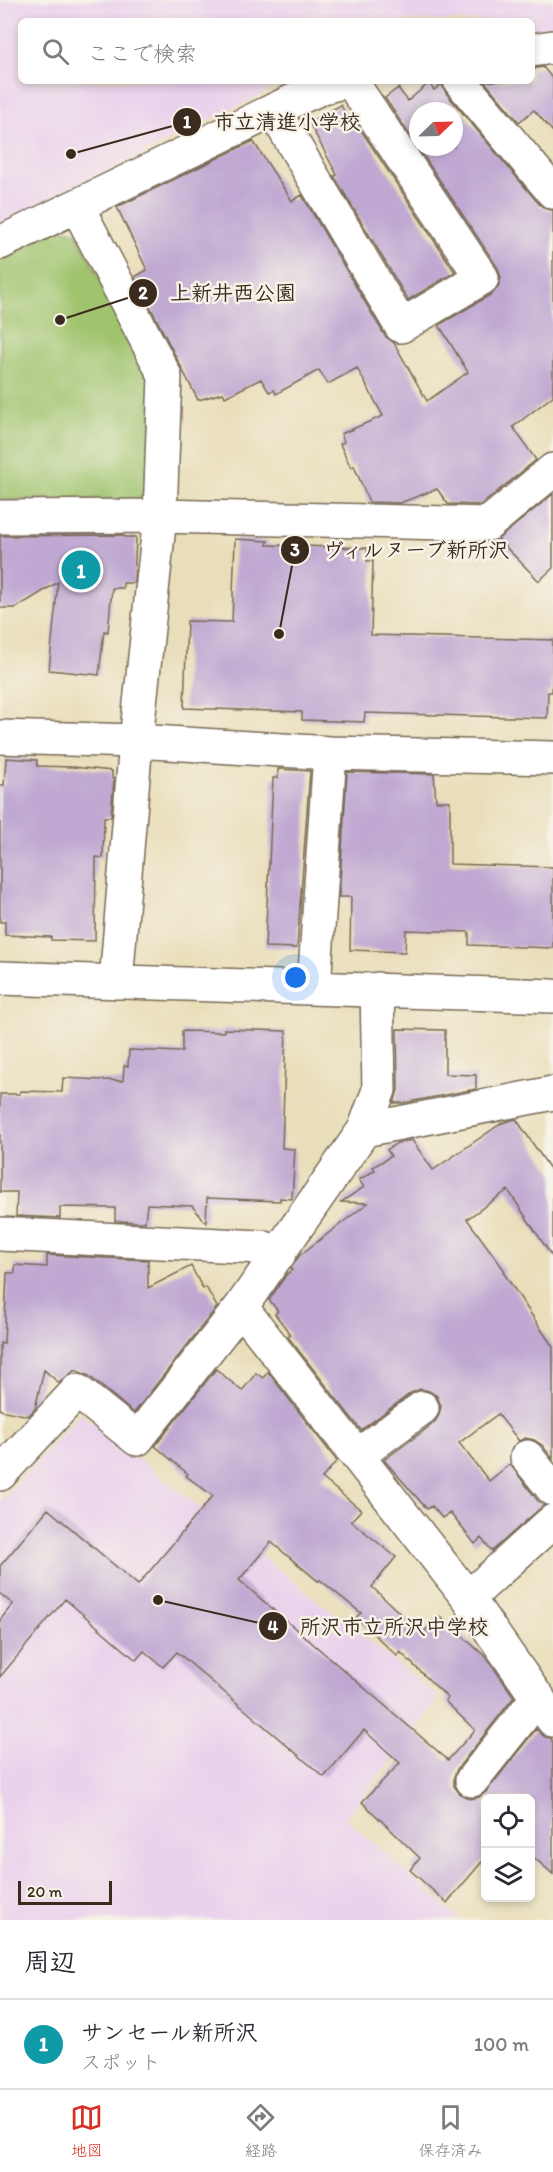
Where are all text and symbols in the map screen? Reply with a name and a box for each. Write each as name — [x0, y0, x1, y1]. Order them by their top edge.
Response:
search box — [18, 18, 535, 84]
icon: search — [39, 35, 72, 68]
text: ここで検索 — [87, 40, 197, 67]
callout: 市立清進小学校 — [172, 102, 373, 141]
north arrow — [409, 102, 463, 156]
text: 市立清進小学校 — [214, 109, 361, 134]
text: 1 — [183, 111, 192, 133]
callout: 上新井西公園 — [128, 273, 308, 312]
text: 上新井西公園 — [170, 280, 296, 305]
text: 2 — [138, 282, 148, 304]
callout: ヴィルヌーブ新所沢 — [280, 530, 523, 569]
text: ヴィルヌーブ新所沢 — [323, 537, 509, 562]
text: 3 — [290, 539, 300, 561]
pin: 1 — [62, 548, 100, 592]
your location — [281, 963, 310, 992]
callout: 所沢市立所沢中学校 — [258, 1607, 501, 1646]
text: 所沢市立所沢中学校 — [300, 1614, 489, 1639]
text: 4 — [268, 1616, 279, 1638]
map controls — [481, 1794, 535, 1902]
button: locate — [481, 1794, 535, 1848]
button: layers — [481, 1848, 535, 1902]
scale bar — [18, 1878, 112, 1906]
text: 20 m — [27, 1882, 62, 1901]
text: 周辺 — [24, 1946, 76, 1978]
text: サンセール新所沢 — [81, 2019, 257, 2046]
text: 1 — [39, 2032, 48, 2056]
text: 100 m — [474, 2032, 529, 2056]
text: スポット — [81, 2050, 161, 2074]
tab: 地図 — [70, 2101, 103, 2161]
tab: 経路 — [244, 2101, 277, 2161]
tab: 保存済み — [418, 2101, 482, 2161]

